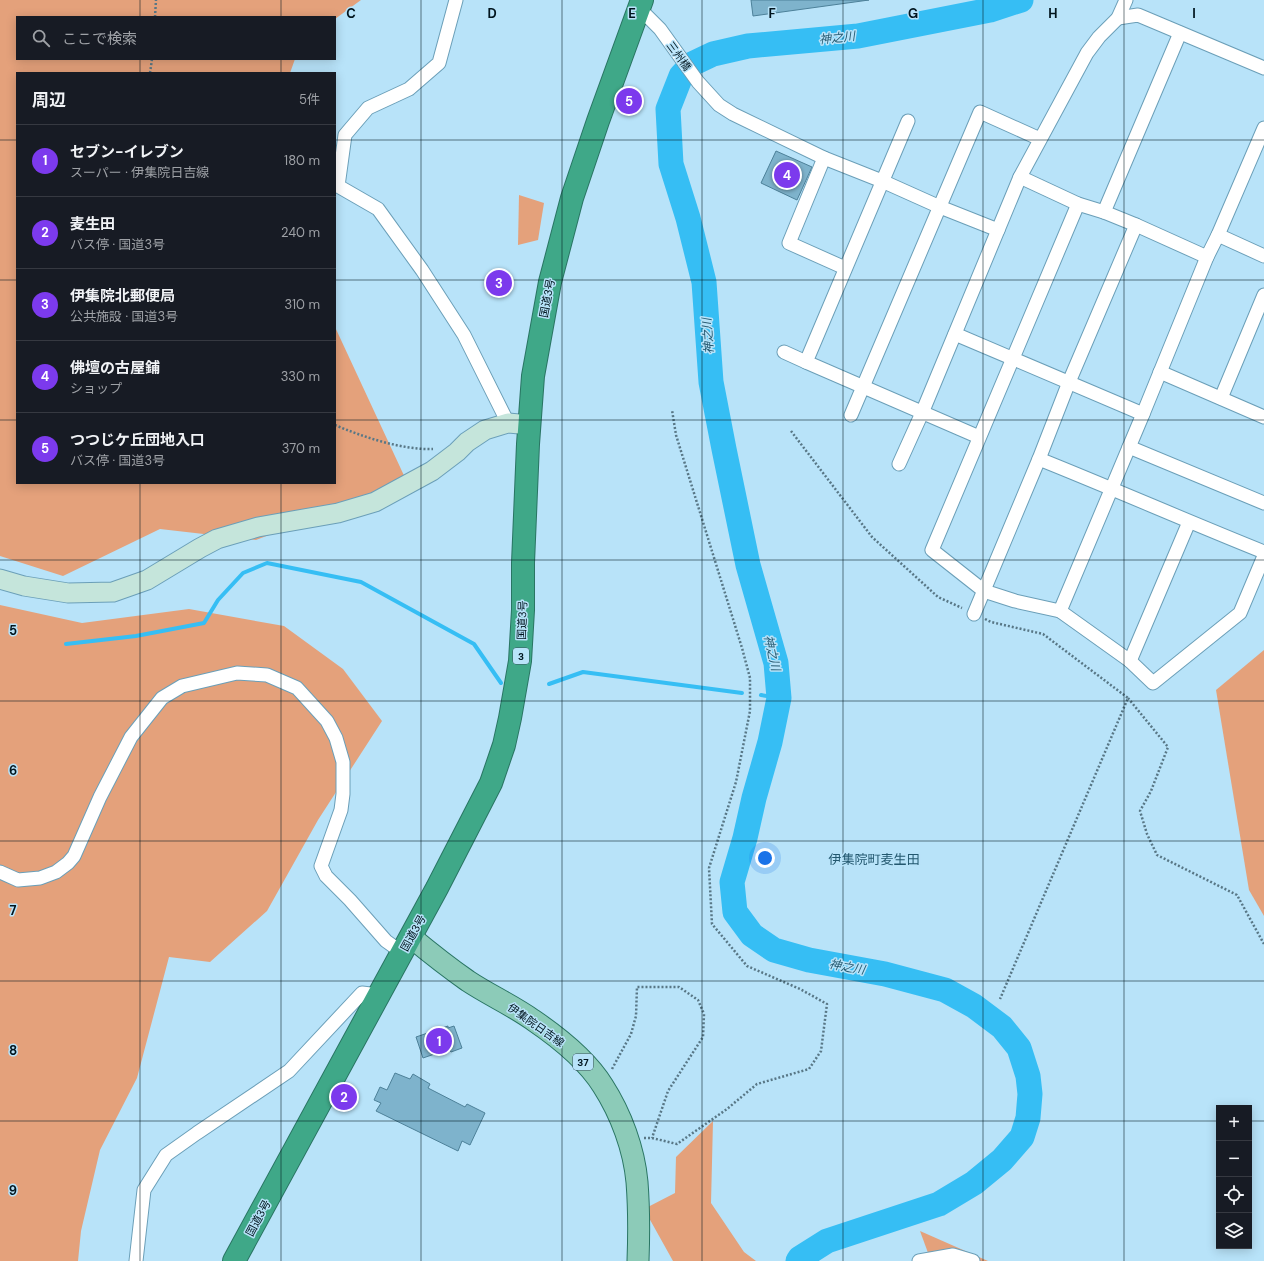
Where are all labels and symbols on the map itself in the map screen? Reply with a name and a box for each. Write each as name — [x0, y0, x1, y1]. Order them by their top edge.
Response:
text: C — [346, 5, 356, 22]
text: D — [487, 5, 497, 22]
text: E — [628, 5, 636, 22]
text: F — [768, 5, 776, 22]
text: G — [908, 5, 918, 22]
text: H — [1048, 5, 1058, 22]
text: I — [1192, 5, 1196, 22]
water label: 神之川 — [818, 28, 858, 48]
street label: 三州橋 — [664, 39, 694, 73]
pin: 5 — [616, 86, 642, 116]
pin: 4 — [774, 160, 800, 190]
pin: 3 — [486, 268, 512, 298]
street label: 国道3号 — [536, 277, 558, 319]
water label: 神之川 — [699, 315, 717, 355]
street label: 国道3号 — [514, 600, 530, 640]
text: 5 — [9, 622, 17, 639]
water label: 神之川 — [760, 634, 784, 674]
road number: 3 — [513, 648, 529, 664]
text: 6 — [9, 762, 17, 779]
your location — [755, 848, 775, 868]
district label: 伊集院町麦生田 — [828, 851, 920, 868]
text: 7 — [10, 902, 17, 919]
street label: 国道3号 — [397, 912, 429, 954]
water label: 神之川 — [828, 956, 868, 978]
street label: 伊集院日吉線 — [505, 1000, 567, 1050]
pin: 1 — [426, 1026, 452, 1056]
text: 8 — [9, 1042, 17, 1059]
road number: 37 — [573, 1054, 593, 1070]
pin: 2 — [331, 1082, 357, 1112]
text: 9 — [9, 1182, 17, 1199]
street label: 国道3号 — [243, 1197, 273, 1239]

